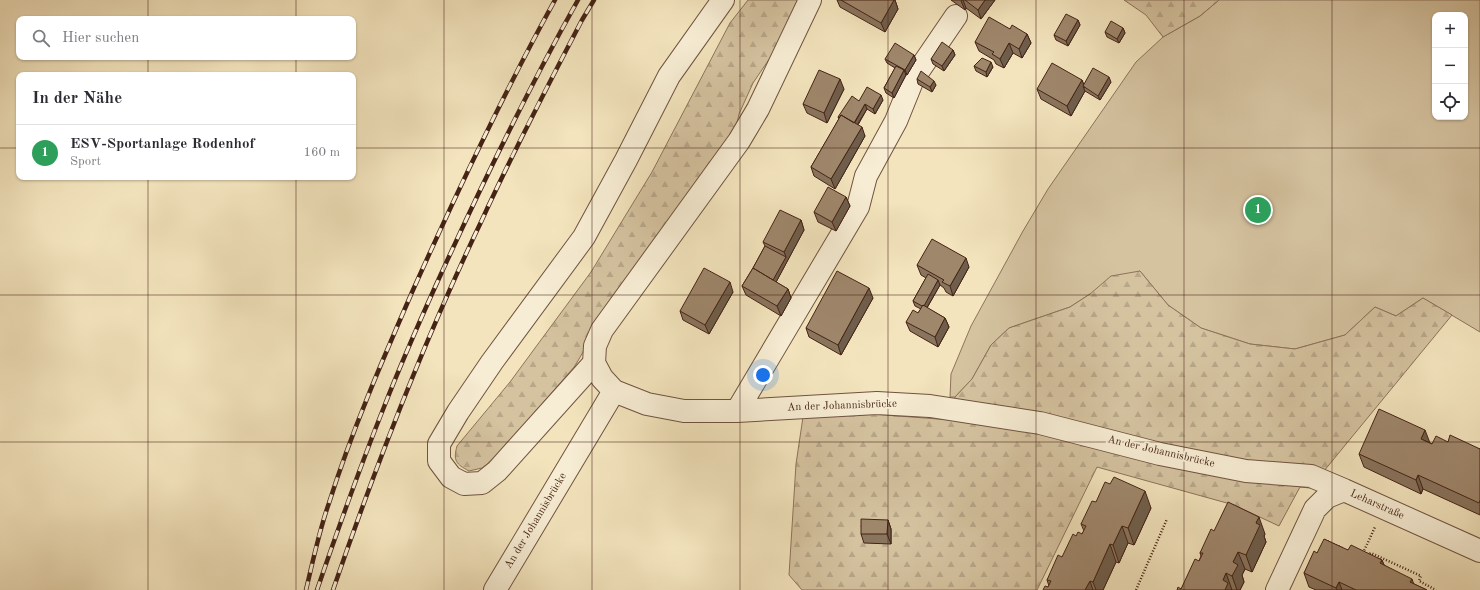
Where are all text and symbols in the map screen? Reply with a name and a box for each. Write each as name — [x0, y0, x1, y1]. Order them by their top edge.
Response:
map controls — [1432, 12, 1468, 120]
button: + — [1432, 12, 1468, 48]
search box — [16, 16, 356, 60]
icon: search — [30, 27, 52, 49]
text: Hier suchen — [62, 31, 139, 46]
button: − — [1432, 48, 1468, 84]
button: locate — [1432, 84, 1468, 120]
text: In der Nähe — [32, 90, 122, 107]
text: ESV-Sportanlage Rodenhof — [70, 137, 255, 152]
text: 1 — [41, 146, 49, 159]
text: 160 m — [303, 146, 340, 159]
text: Sport — [70, 155, 101, 168]
pin: 1 — [1245, 195, 1271, 225]
your location — [753, 365, 773, 385]
street label: An der Johannisbrücke — [787, 399, 897, 413]
street label: An der Johannisbrücke — [1106, 434, 1216, 470]
street label: An der Johannisbrücke — [503, 471, 569, 571]
street label: Leharstraße — [1348, 488, 1406, 522]

